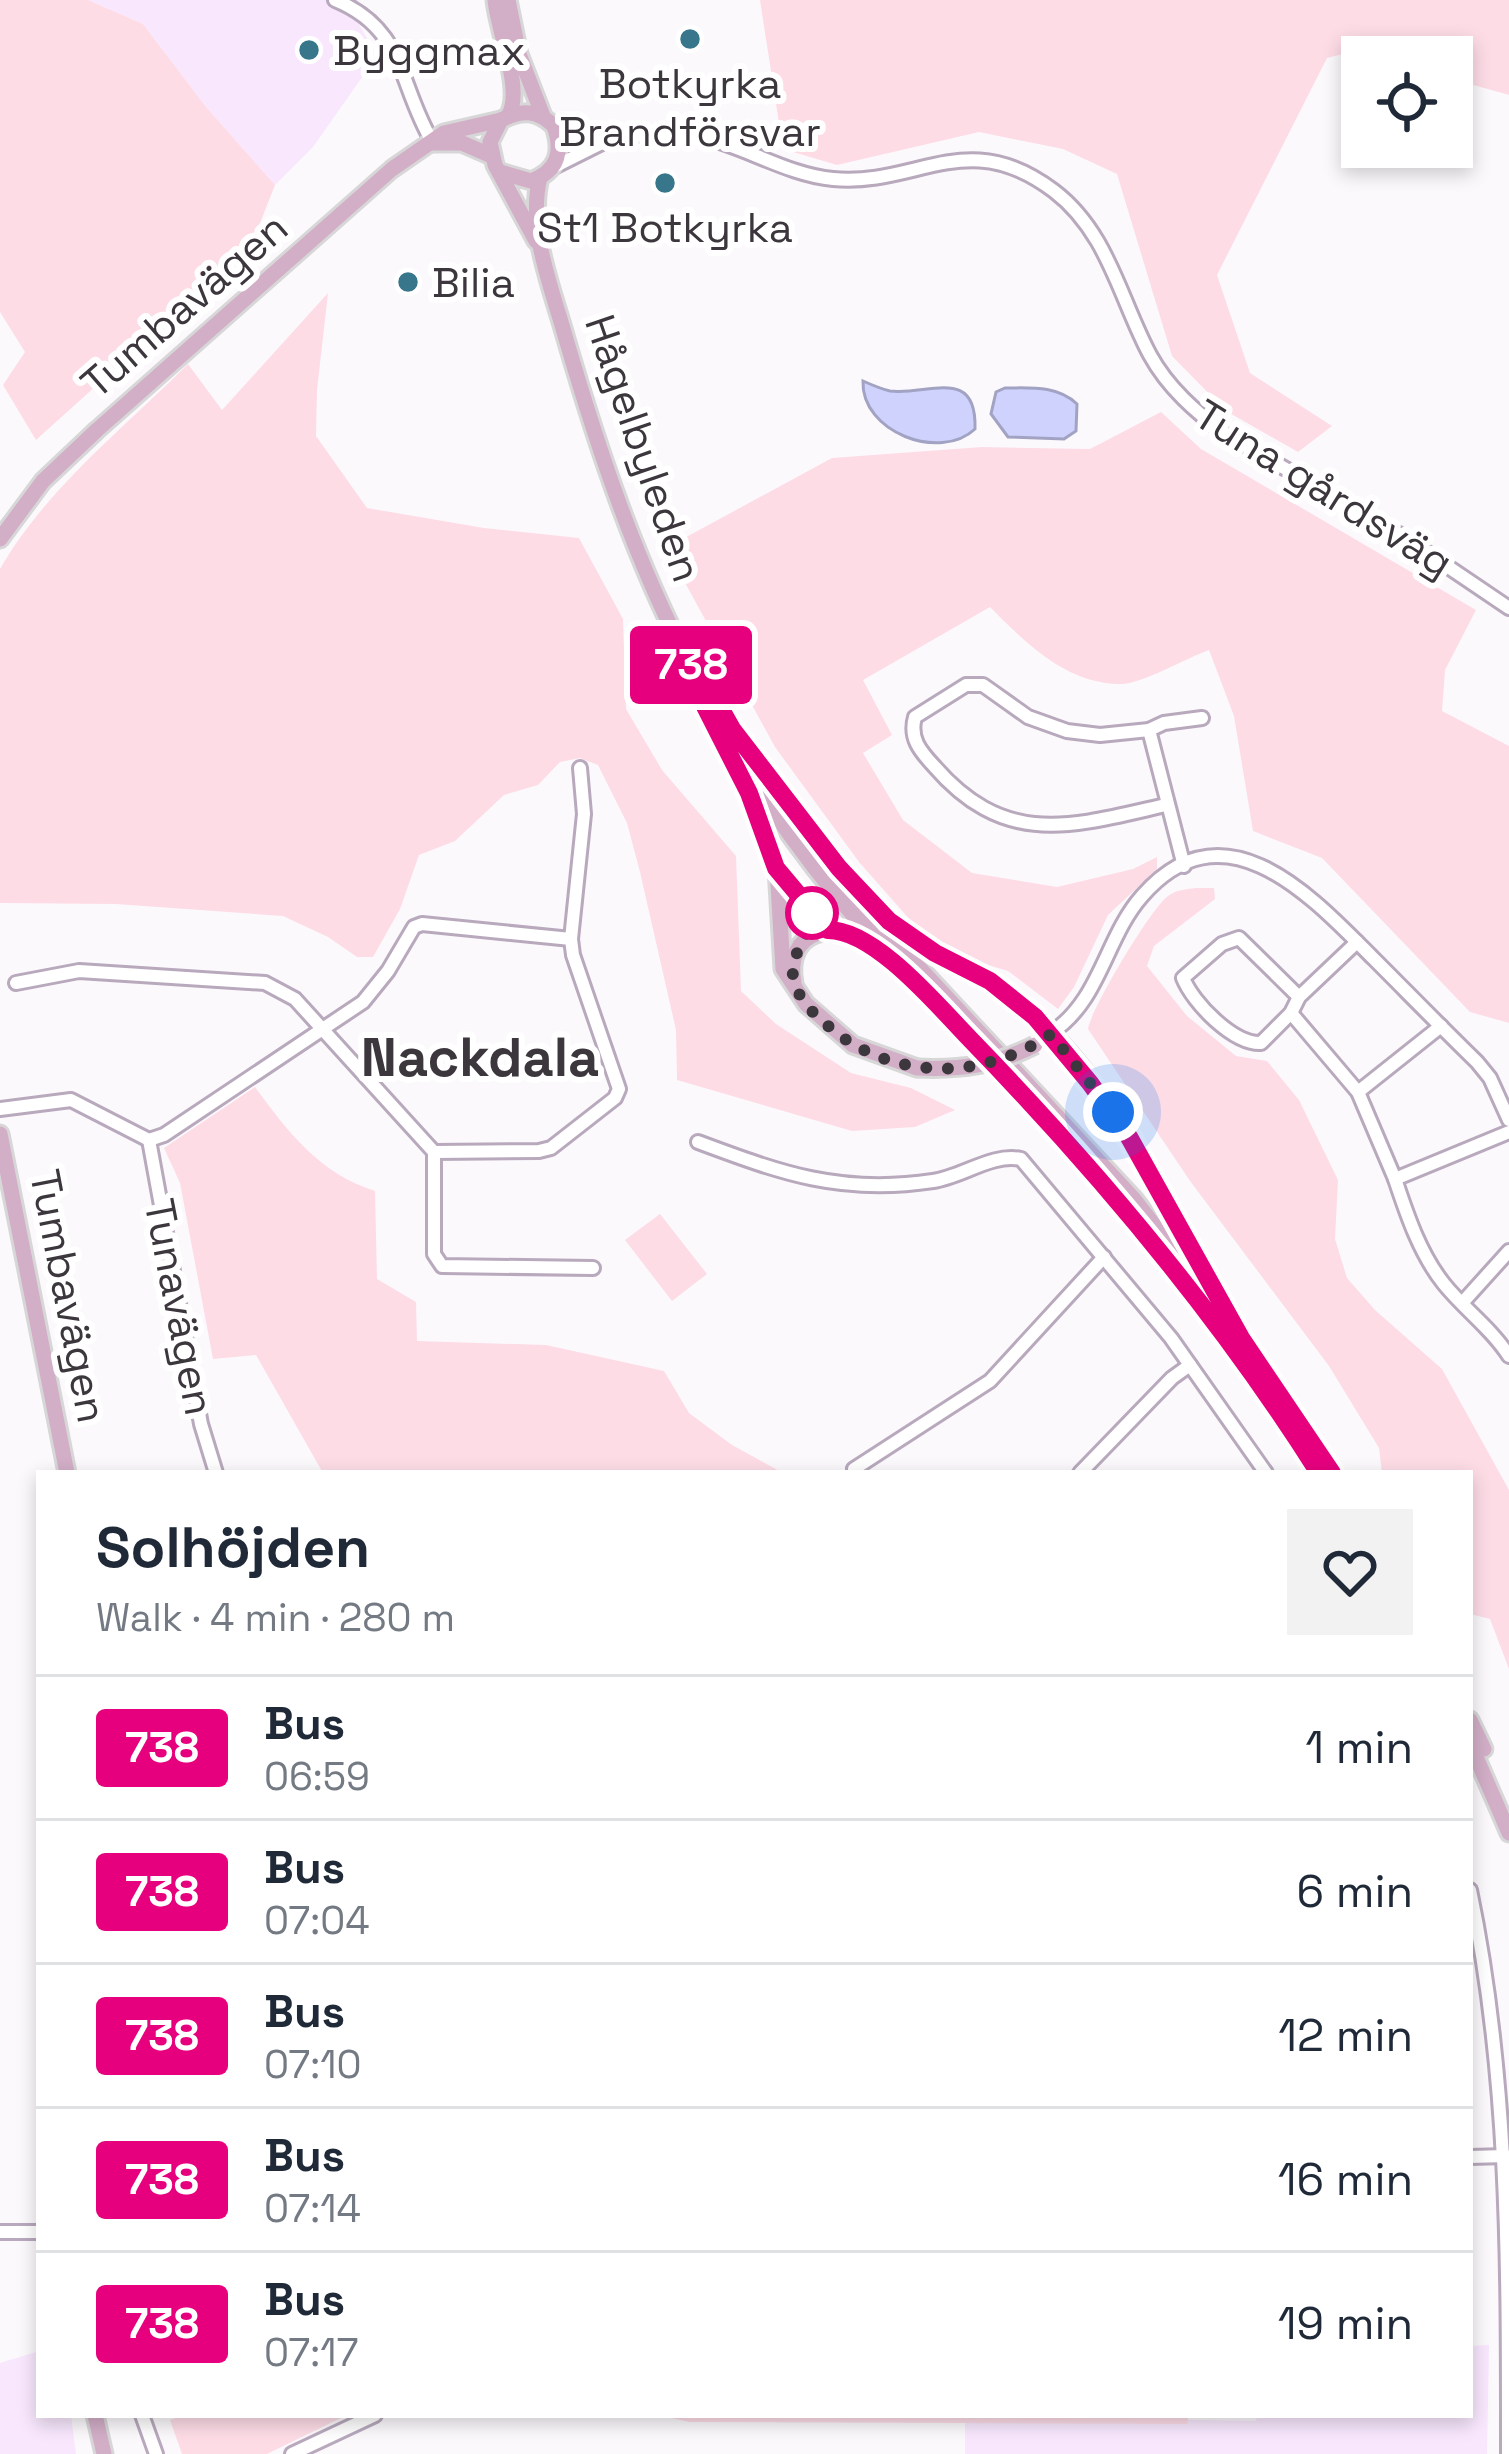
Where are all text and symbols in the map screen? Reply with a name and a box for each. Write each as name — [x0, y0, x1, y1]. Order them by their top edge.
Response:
place label: Byggmax — [333, 24, 526, 77]
marker: Botkyrka Brandförsvar — [677, 26, 703, 52]
map controls — [1341, 36, 1473, 168]
button: locate — [1341, 36, 1473, 168]
marker: Byggmax — [296, 37, 322, 63]
place label: Botkyrka Brandförsvar — [559, 57, 821, 158]
marker: St1 Botkyrka — [652, 170, 678, 196]
street label: Tumbavägen — [70, 201, 299, 410]
place label: St1 Botkyrka — [537, 201, 793, 254]
place label: Bilia — [432, 256, 515, 309]
marker: Bilia — [395, 269, 421, 295]
street label: Hågelbyleden — [573, 308, 714, 589]
street label: Tuna gårdsväg — [1185, 388, 1463, 589]
line badge: 738 — [622, 626, 760, 704]
text: 738 — [654, 638, 728, 691]
unlabelled marker — [787, 888, 837, 938]
district label: Nackdala — [361, 1023, 599, 1092]
your location — [1083, 1082, 1143, 1142]
street label: Tumbavägen — [18, 1165, 119, 1427]
street label: Tunavägen — [133, 1195, 226, 1420]
button: heart — [1287, 1509, 1413, 1635]
text: Solhöjden — [96, 1511, 370, 1584]
text: Walk · 4 min · 280 m — [96, 1593, 455, 1642]
text: Bus — [264, 1695, 345, 1752]
text: 1 min — [1305, 1719, 1413, 1776]
text: 738 — [125, 1721, 199, 1774]
text: 06:59 — [264, 1752, 370, 1801]
text: Bus — [264, 1839, 345, 1896]
text: 6 min — [1297, 1863, 1413, 1920]
text: 738 — [125, 1865, 199, 1918]
text: 07:04 — [264, 1896, 370, 1945]
text: Bus — [264, 1983, 345, 2040]
text: 12 min — [1278, 2007, 1413, 2064]
text: 738 — [125, 2009, 199, 2062]
text: 07:10 — [264, 2040, 361, 2089]
text: Bus — [264, 2127, 345, 2184]
text: 16 min — [1278, 2151, 1413, 2208]
text: 738 — [125, 2153, 199, 2206]
text: 07:14 — [264, 2184, 361, 2233]
text: Bus — [264, 2271, 345, 2328]
text: 19 min — [1278, 2295, 1413, 2352]
text: 738 — [125, 2297, 199, 2350]
text: 07:17 — [264, 2328, 358, 2377]

